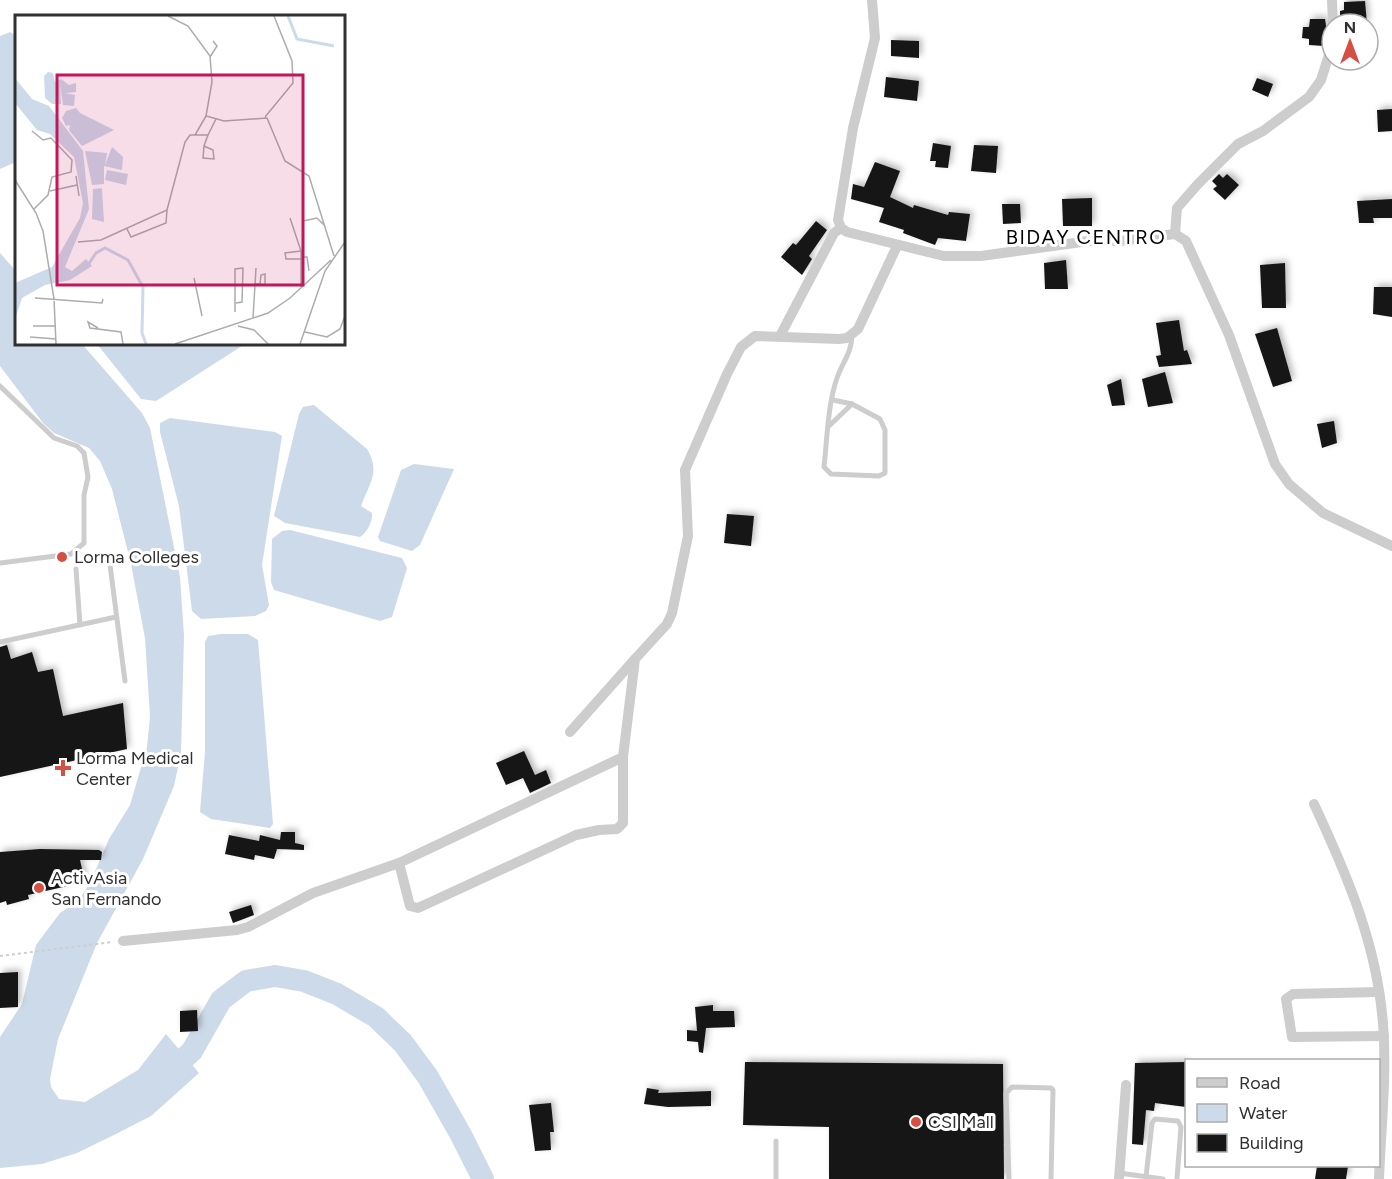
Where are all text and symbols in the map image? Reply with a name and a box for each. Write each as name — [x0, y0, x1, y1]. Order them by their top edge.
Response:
north arrow — [1320, 12, 1380, 72]
inset map — [15, 15, 345, 345]
text: N — [1344, 18, 1356, 37]
district label: BIDAY CENTRO — [1006, 225, 1166, 249]
place label: Lorma Colleges — [74, 546, 199, 568]
marker: Lorma Colleges — [55, 550, 69, 564]
place label: Lorma Medical Center — [76, 747, 194, 790]
marker: Lorma Medical Center — [54, 759, 72, 777]
place label: ActivAsia San Fernando — [51, 867, 162, 910]
marker: ActivAsia San Fernando — [32, 881, 46, 895]
legend — [1185, 1059, 1380, 1167]
text: Road — [1239, 1072, 1280, 1094]
text: Water — [1239, 1102, 1287, 1124]
place label: CSI Mall — [928, 1111, 994, 1133]
marker: CSI Mall — [909, 1115, 923, 1129]
text: Building — [1239, 1132, 1304, 1154]

